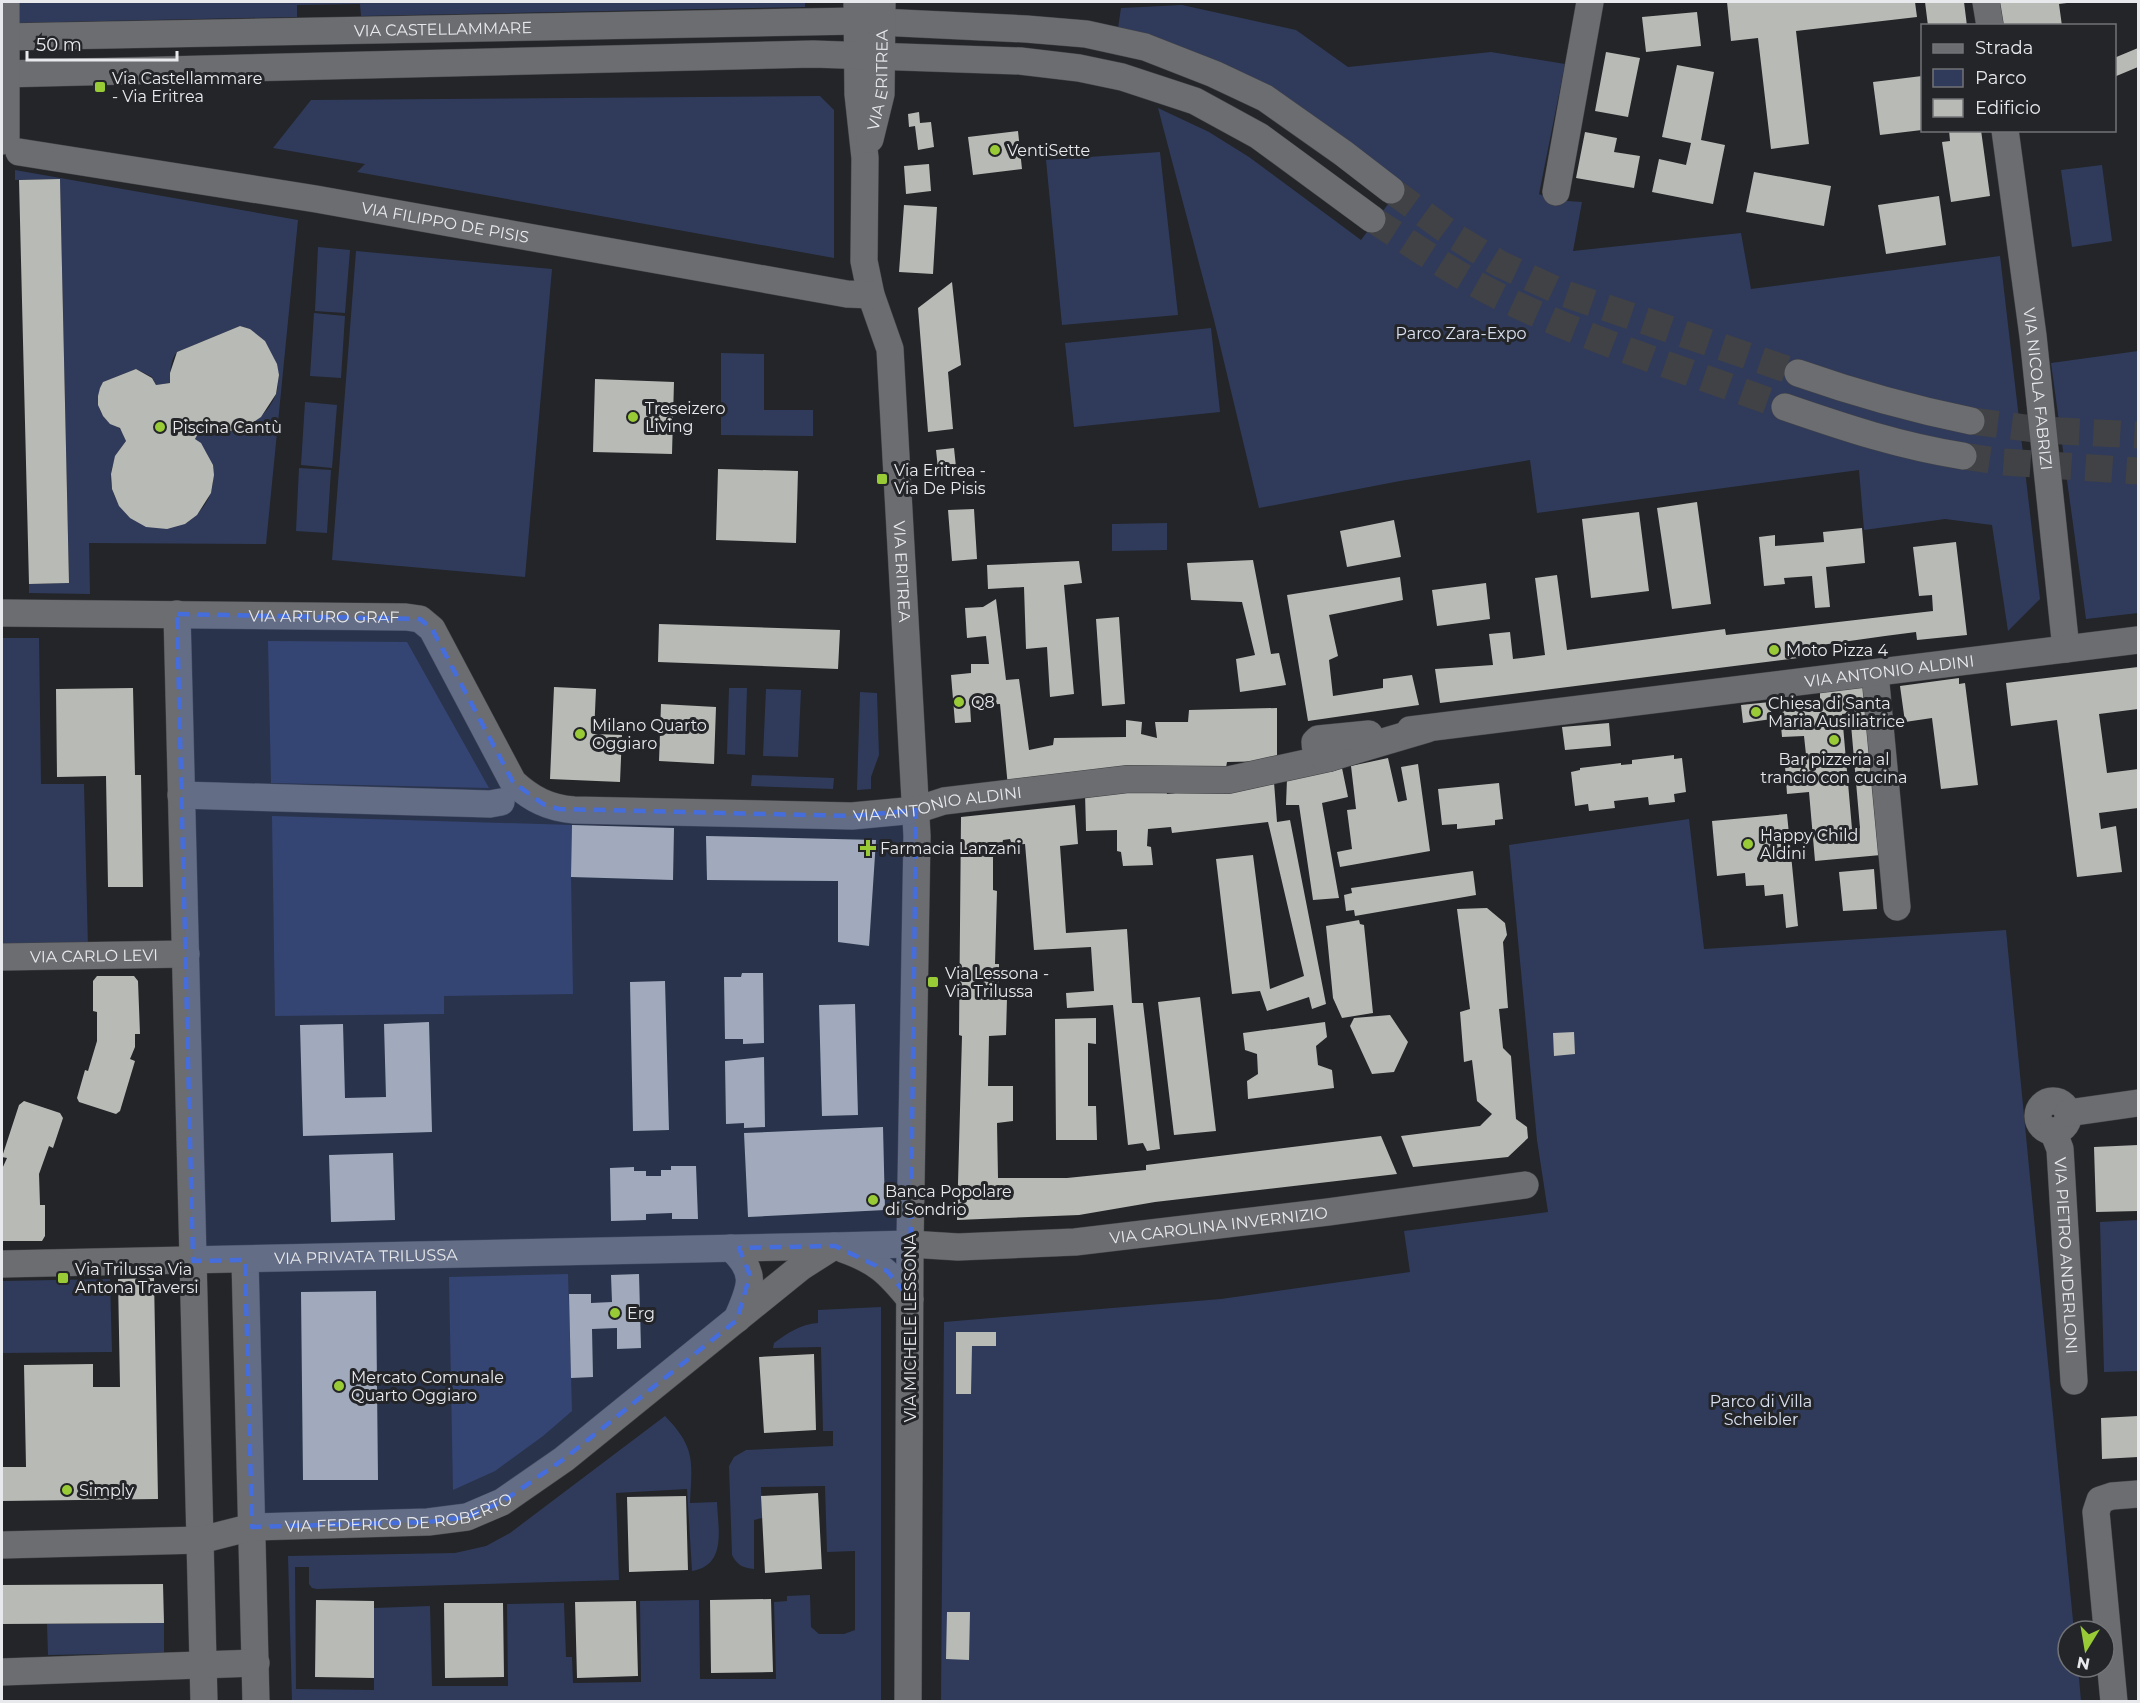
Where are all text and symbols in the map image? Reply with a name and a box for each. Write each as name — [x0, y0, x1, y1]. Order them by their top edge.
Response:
street label: VIA CASTELLAMMARE — [354, 18, 532, 40]
scale bar — [27, 24, 177, 62]
legend — [1921, 24, 2116, 132]
street label: VIA ERITREA — [863, 29, 892, 132]
text: 50 m — [36, 34, 82, 56]
text: Strada — [1975, 37, 2033, 59]
text: Parco — [1975, 67, 2027, 89]
place label: Via Castellammare - Via Eritrea — [112, 69, 262, 106]
marker: Via Castellammare - Via Eritrea — [93, 80, 107, 94]
text: Edificio — [1975, 97, 2041, 119]
place label: VentiSette — [1007, 141, 1090, 160]
marker: VentiSette — [988, 143, 1002, 157]
street label: VIA FILIPPO DE PISIS — [360, 198, 531, 247]
street label: VIA NICOLA FABRIZI — [2019, 306, 2056, 471]
park label: Parco Zara-Expo — [1395, 324, 1527, 343]
place label: Treseizero Living — [645, 399, 726, 436]
marker: Treseizero Living — [626, 410, 640, 424]
place label: Piscina Cantù — [172, 418, 282, 437]
marker: Piscina Cantù — [153, 420, 167, 434]
place label: Via Eritrea - Via De Pisis — [894, 461, 986, 498]
marker: Via Eritrea - Via De Pisis — [875, 472, 889, 486]
street label: VIA ERITREA — [890, 520, 914, 623]
street label: VIA ARTURO GRAF — [248, 606, 399, 627]
place label: Moto Pizza 4 — [1786, 641, 1889, 660]
marker: Moto Pizza 4 — [1767, 643, 1781, 657]
street label: VIA ANTONIO ALDINI — [1804, 651, 1975, 691]
place label: Q8 — [971, 693, 995, 712]
place label: Chiesa di Santa Maria Ausiliatrice — [1768, 694, 1905, 731]
marker: Q8 — [952, 695, 966, 709]
marker: Chiesa di Santa Maria Ausiliatrice — [1749, 705, 1763, 719]
place label: Milano Quarto Oggiaro — [592, 716, 707, 753]
marker: Milano Quarto Oggiaro — [573, 727, 587, 741]
marker: Bar pizzeria al trancio con cucina — [1827, 733, 1841, 747]
place label: Bar pizzeria al trancio con cucina — [1760, 750, 1908, 787]
street label: VIA ANTONIO ALDINI — [852, 783, 1023, 826]
place label: Happy Child Aldini — [1760, 826, 1858, 863]
marker: Happy Child Aldini — [1741, 837, 1755, 851]
place label: Farmacia Lanzani — [880, 839, 1021, 858]
marker: Farmacia Lanzani — [861, 841, 875, 855]
street label: VIA CARLO LEVI — [30, 945, 158, 967]
place label: Via Lessona - Via Trilussa — [945, 964, 1049, 1001]
marker: Via Lessona - Via Trilussa — [926, 975, 940, 989]
street label: VIA PIETRO ANDERLONI — [2051, 1156, 2081, 1355]
place label: Banca Popolare di Sondrio — [885, 1182, 1012, 1219]
marker: Banca Popolare di Sondrio — [866, 1193, 880, 1207]
street label: VIA CAROLINA INVERNIZIO — [1109, 1203, 1329, 1248]
street label: VIA MICHELE LESSONA — [901, 1233, 920, 1422]
street label: VIA PRIVATA TRILUSSA — [274, 1245, 458, 1268]
place label: Via Trilussa Via Antona Traversi — [75, 1260, 199, 1297]
marker: Via Trilussa Via Antona Traversi — [56, 1271, 70, 1285]
place label: Erg — [627, 1304, 655, 1323]
marker: Erg — [608, 1306, 622, 1320]
place label: Mercato Comunale Quarto Oggiaro — [351, 1368, 504, 1405]
marker: Mercato Comunale Quarto Oggiaro — [332, 1379, 346, 1393]
park label: Parco di Villa Scheibler — [1710, 1392, 1812, 1429]
place label: Simply — [79, 1481, 134, 1500]
marker: Simply — [60, 1483, 74, 1497]
street label: VIA FEDERICO DE ROBERTO — [285, 1489, 516, 1536]
north arrow — [2056, 1619, 2116, 1679]
text: N — [2075, 1653, 2091, 1674]

